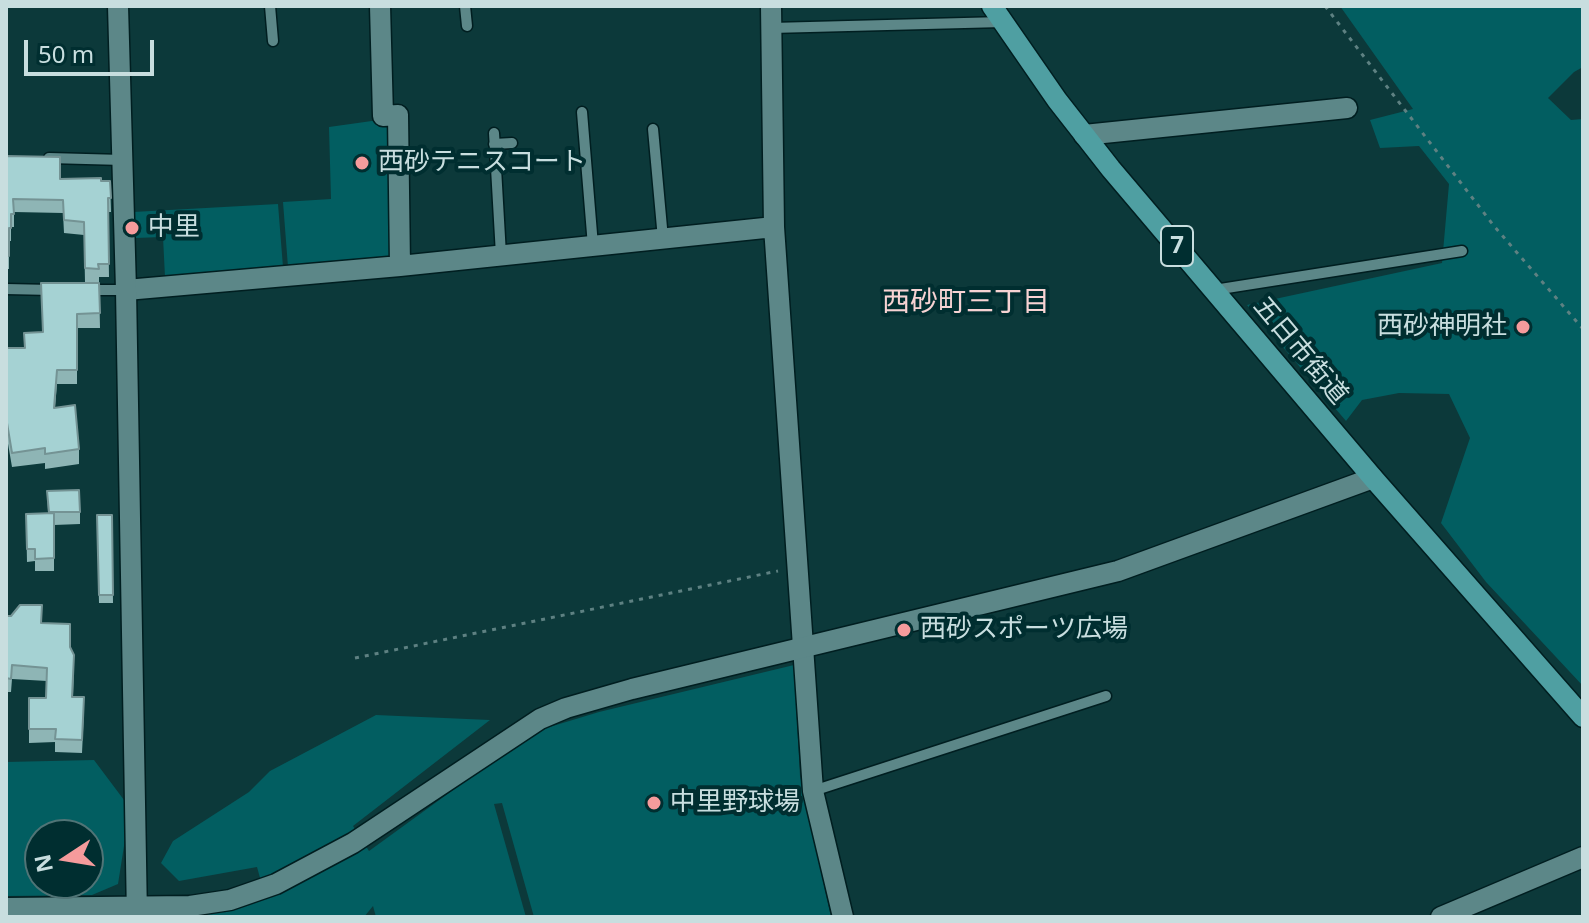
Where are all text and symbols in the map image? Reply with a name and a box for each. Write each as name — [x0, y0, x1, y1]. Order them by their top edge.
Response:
scale bar — [28, 24, 158, 74]
text: 50 m — [38, 37, 94, 70]
place label: 西砂テニスコート — [378, 147, 586, 179]
marker: 西砂テニスコート — [353, 154, 371, 172]
place label: 中里 — [148, 212, 200, 244]
marker: 中里 — [123, 219, 141, 237]
road number: 7 — [1161, 226, 1193, 266]
district label: 西砂町三丁目 — [882, 286, 1050, 320]
street label: 五日市街道 — [1246, 291, 1354, 411]
place label: 西砂神明社 — [1377, 311, 1507, 343]
marker: 西砂神明社 — [1514, 318, 1532, 336]
place label: 西砂スポーツ広場 — [920, 614, 1128, 646]
marker: 西砂スポーツ広場 — [895, 621, 913, 639]
place label: 中里野球場 — [670, 787, 800, 819]
marker: 中里野球場 — [645, 794, 663, 812]
north arrow — [24, 819, 104, 899]
text: N — [26, 852, 59, 875]

